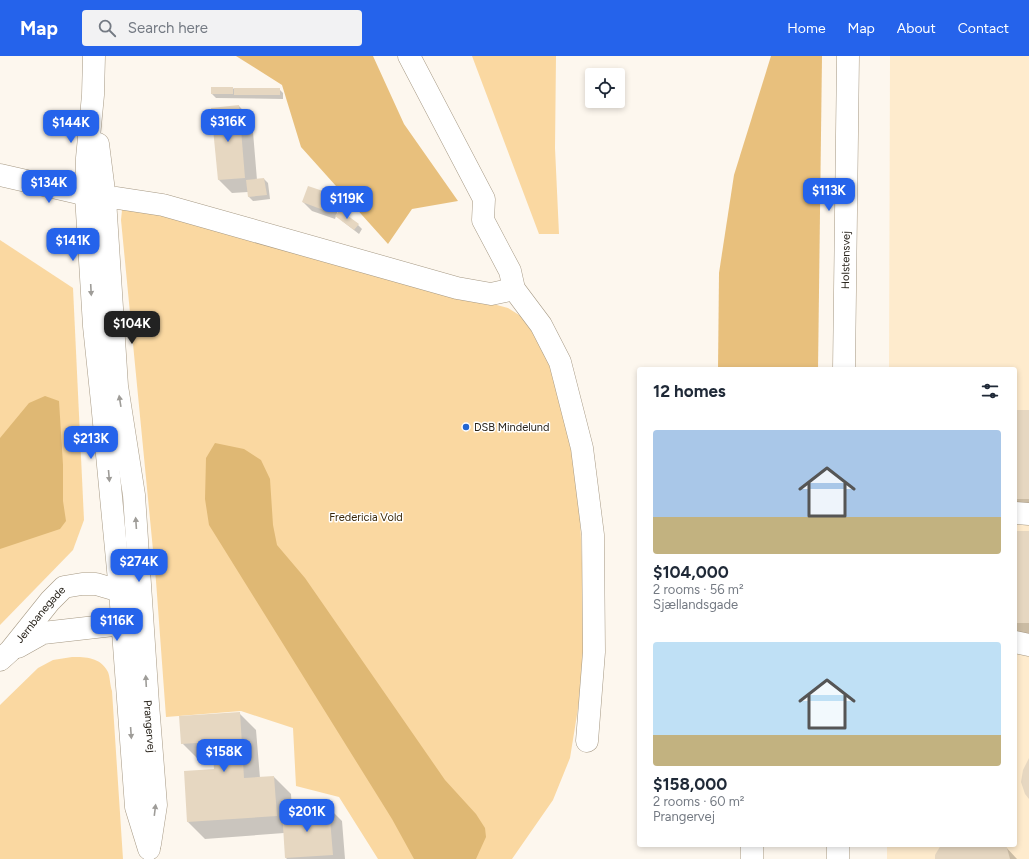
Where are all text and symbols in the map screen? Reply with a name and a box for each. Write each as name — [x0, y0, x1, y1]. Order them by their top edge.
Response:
search box — [82, 10, 362, 46]
text: Map — [20, 17, 58, 40]
icon: search — [96, 17, 118, 39]
text: Search here — [128, 19, 208, 37]
text: Home — [787, 20, 826, 37]
text: Map — [848, 20, 875, 37]
text: About — [897, 20, 936, 37]
text: Contact — [958, 20, 1009, 37]
map controls — [585, 68, 625, 108]
button: locate — [585, 68, 625, 108]
pin: $316K — [200, 109, 256, 143]
pin: $144K — [43, 110, 99, 144]
text: $316K — [210, 114, 246, 129]
text: $144K — [52, 115, 90, 130]
pin: $134K — [21, 170, 77, 204]
text: $134K — [31, 175, 67, 190]
pin: $113K — [801, 178, 857, 212]
text: $113K — [812, 183, 846, 198]
pin: $119K — [319, 186, 375, 220]
text: $119K — [330, 191, 364, 206]
pin: $141K — [45, 228, 101, 262]
street label: Holstensvej — [839, 231, 853, 289]
text: $141K — [55, 233, 91, 248]
one-way arrow — [88, 284, 95, 296]
pin: $104K — [104, 311, 160, 345]
text: $104K — [113, 316, 151, 331]
icon: filters — [979, 380, 1001, 402]
text: 12 homes — [653, 381, 726, 401]
one-way arrow — [117, 395, 123, 407]
place label: DSB Mindelund — [474, 421, 549, 434]
marker: DSB Mindelund — [461, 422, 471, 432]
pin: $213K — [63, 426, 119, 460]
text: $213K — [73, 431, 109, 446]
icon: home — [791, 456, 863, 528]
one-way arrow — [106, 470, 113, 482]
park label: Fredericia Vold — [329, 511, 403, 524]
one-way arrow — [133, 517, 140, 529]
pin: $274K — [111, 549, 167, 583]
text: $274K — [120, 554, 158, 569]
text: $104,000 — [653, 562, 729, 582]
text: 2 rooms · 56 m² — [653, 582, 744, 597]
street label: Jernbanegade — [13, 584, 68, 646]
text: Sjællandsgade — [653, 597, 738, 612]
pin: $116K — [89, 608, 145, 642]
text: $116K — [100, 613, 134, 628]
icon: home — [791, 668, 863, 740]
one-way arrow — [143, 675, 150, 687]
street label: Prangervej — [141, 700, 158, 753]
one-way arrow — [127, 727, 134, 739]
pin: $158K — [196, 739, 252, 773]
text: $158K — [206, 744, 242, 759]
text: $158,000 — [653, 774, 727, 794]
text: 2 rooms · 60 m² — [653, 794, 744, 809]
pin: $201K — [279, 799, 335, 833]
one-way arrow — [152, 804, 158, 816]
text: $201K — [288, 804, 326, 819]
text: Prangervej — [653, 809, 715, 824]

